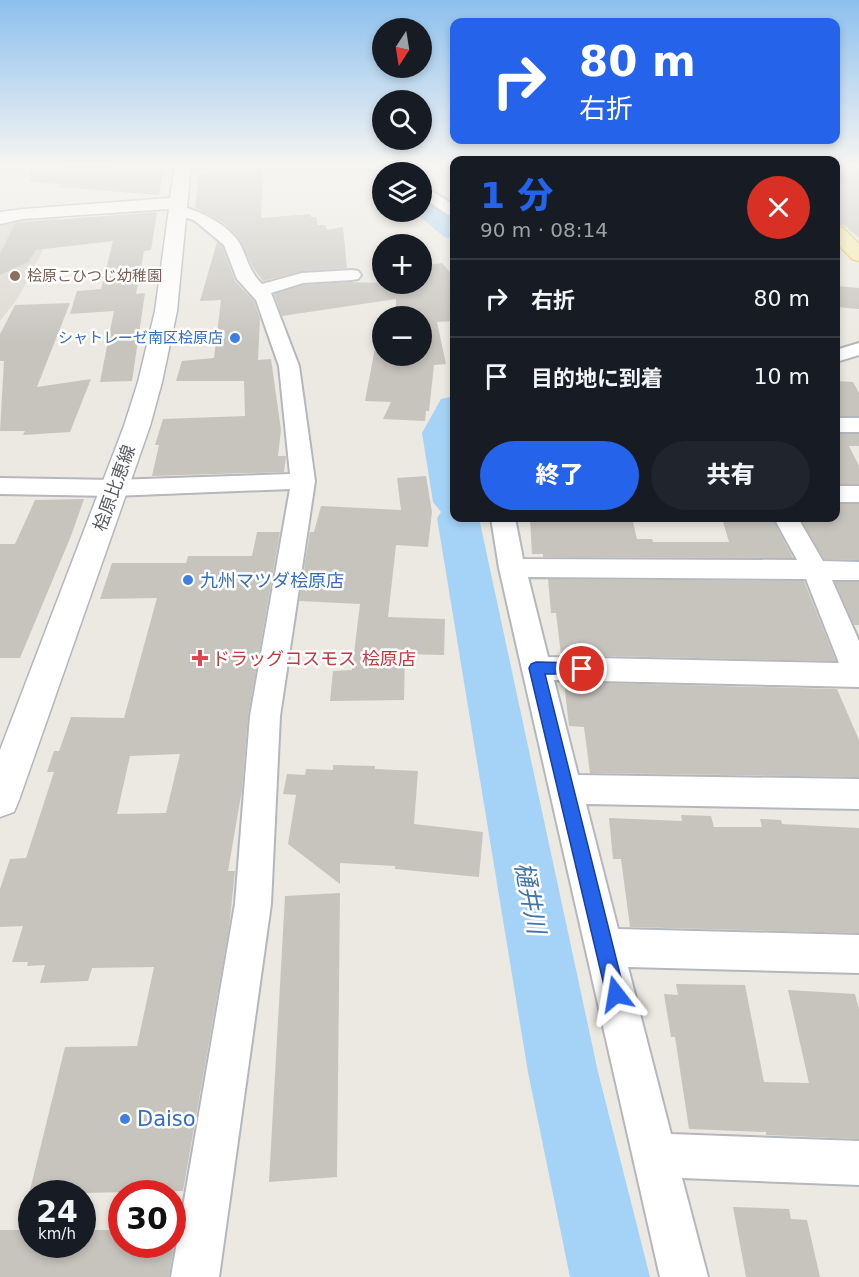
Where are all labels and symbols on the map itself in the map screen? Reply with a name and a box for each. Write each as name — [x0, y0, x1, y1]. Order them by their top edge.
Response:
north arrow — [372, 18, 432, 78]
place label: 桧原こひつじ幼稚園 — [27, 267, 162, 285]
marker: 桧原こひつじ幼稚園 — [8, 269, 22, 283]
place label: シャトレーゼ南区桧原店 — [58, 329, 223, 347]
marker: シャトレーゼ南区桧原店 — [228, 331, 242, 345]
street label: 桧原比恵線 — [89, 442, 139, 534]
place label: 九州マツダ桧原店 — [200, 570, 344, 591]
marker: 九州マツダ桧原店 — [181, 573, 195, 587]
pin — [556, 643, 607, 694]
place label: ドラッグコスモス 桧原店 — [212, 648, 416, 669]
marker: ドラッグコスモス 桧原店 — [193, 651, 207, 665]
water label: 樋井川 — [509, 860, 551, 939]
position arrow — [584, 962, 648, 1026]
place label: Daiso — [137, 1107, 196, 1131]
marker: Daiso — [118, 1112, 132, 1126]
speed limit sign: 30 — [108, 1180, 186, 1258]

